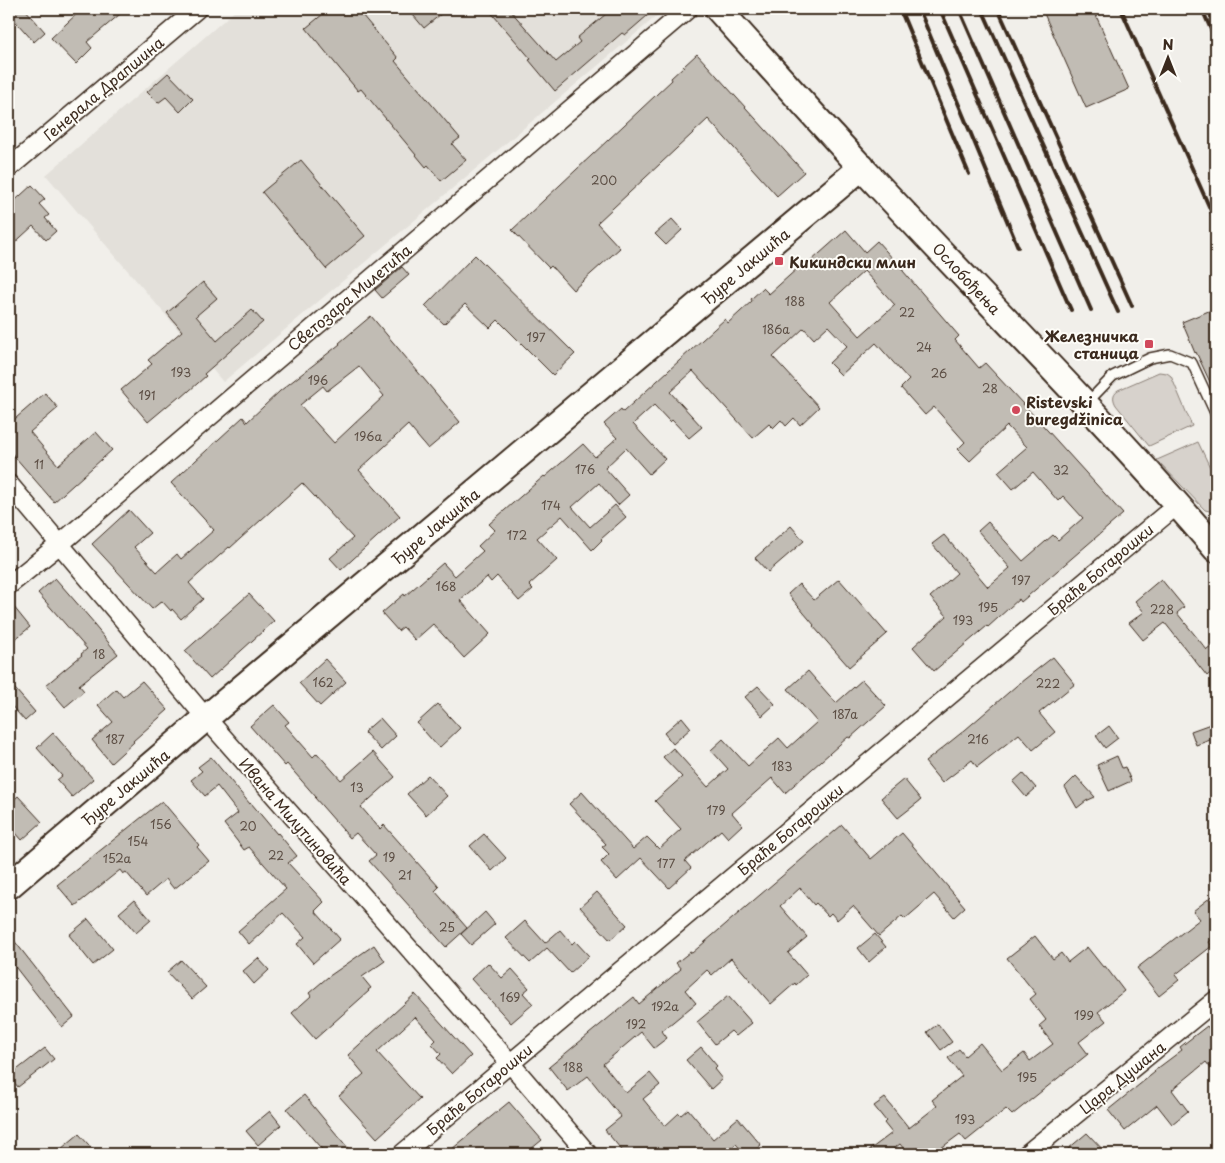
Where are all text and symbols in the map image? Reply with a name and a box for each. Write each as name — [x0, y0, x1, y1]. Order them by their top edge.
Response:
street label: Генерала Драпшина — [38, 30, 169, 145]
north arrow — [1142, 32, 1192, 82]
text: N — [1162, 34, 1174, 55]
house number: 200 — [591, 171, 617, 189]
street label: Ђуре Јакшића — [696, 222, 795, 310]
street label: Ослобођења — [928, 237, 1007, 320]
street label: Светозара Милетића — [282, 238, 416, 356]
place label: Кикиндски млин — [789, 250, 916, 273]
marker: Кикиндски млин — [773, 255, 785, 267]
house number: 188 — [785, 292, 805, 310]
house number: 22 — [899, 303, 915, 321]
house number: 186a — [762, 320, 790, 338]
place label: Железничка станица — [1044, 324, 1140, 364]
house number: 197 — [527, 328, 546, 346]
house number: 24 — [916, 338, 932, 356]
marker: Железничка станица — [1143, 338, 1155, 350]
house number: 193 — [171, 363, 191, 381]
house number: 26 — [931, 364, 947, 382]
house number: 196 — [308, 371, 328, 389]
house number: 28 — [982, 379, 998, 397]
house number: 191 — [139, 386, 155, 404]
place label: Ristevski buregdžinica — [1026, 390, 1124, 430]
marker: Ristevski buregdžinica — [1010, 404, 1022, 416]
house number: 196a — [354, 427, 382, 445]
house number: 11 — [34, 455, 44, 473]
house number: 176 — [575, 460, 595, 478]
house number: 32 — [1053, 461, 1069, 479]
street label: Ђуре Јакшића — [386, 482, 485, 570]
house number: 174 — [541, 496, 561, 514]
street label: Браће Богарошки — [1042, 518, 1158, 620]
house number: 172 — [507, 526, 527, 544]
house number: 197 — [1012, 571, 1031, 589]
house number: 168 — [435, 577, 457, 595]
house number: 195 — [978, 598, 998, 616]
house number: 228 — [1150, 600, 1174, 618]
house number: 193 — [953, 611, 973, 629]
house number: 18 — [93, 645, 105, 663]
house number: 162 — [312, 673, 334, 691]
house number: 222 — [1036, 674, 1060, 692]
house number: 187a — [832, 705, 858, 723]
house number: 187 — [105, 730, 125, 748]
house number: 216 — [967, 730, 989, 748]
street label: Ђуре Јакшића — [76, 743, 175, 831]
street label: Ивана Милутиновића — [234, 752, 358, 890]
house number: 183 — [772, 757, 792, 775]
house number: 13 — [350, 778, 364, 796]
street label: Браће Богарошки — [732, 778, 848, 880]
house number: 179 — [707, 801, 725, 819]
house number: 156 — [150, 815, 172, 833]
house number: 20 — [239, 817, 257, 835]
house number: 154 — [127, 832, 149, 850]
house number: 22 — [268, 846, 284, 864]
house number: 19 — [383, 848, 395, 866]
house number: 152a — [103, 849, 132, 867]
house number: 177 — [657, 854, 676, 872]
house number: 21 — [398, 866, 412, 884]
house number: 25 — [439, 918, 455, 936]
house number: 169 — [500, 988, 520, 1006]
house number: 192a — [651, 997, 679, 1015]
house number: 199 — [1074, 1006, 1094, 1024]
house number: 192 — [626, 1015, 646, 1033]
street label: Цара Душана — [1074, 1035, 1170, 1119]
street label: Браће Богарошки — [421, 1038, 537, 1140]
house number: 188 — [563, 1058, 583, 1076]
house number: 195 — [1017, 1068, 1037, 1086]
house number: 193 — [955, 1110, 975, 1128]

